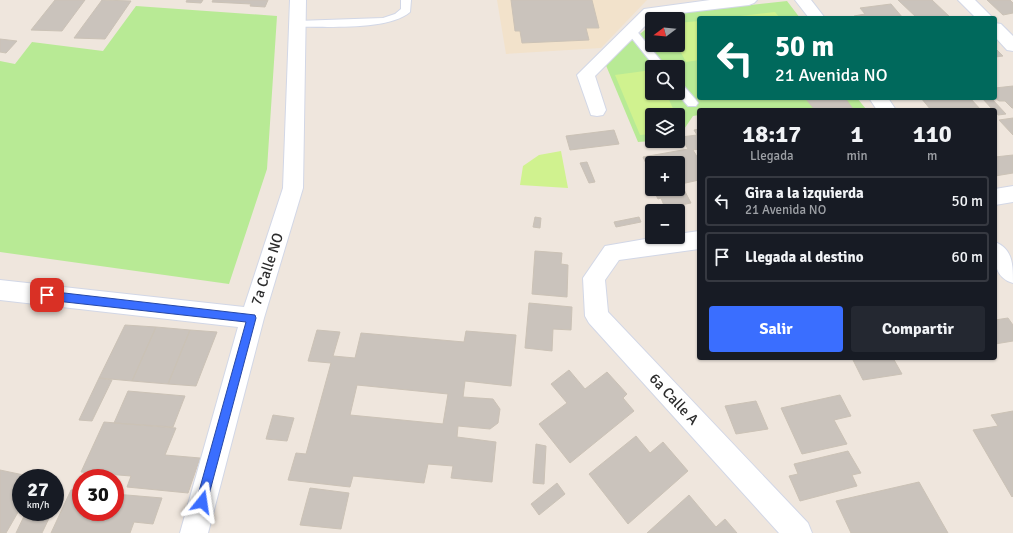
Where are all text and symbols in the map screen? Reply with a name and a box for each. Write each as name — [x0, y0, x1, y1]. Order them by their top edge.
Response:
north arrow — [645, 12, 685, 52]
map controls — [645, 12, 685, 244]
text: 50 m — [775, 30, 834, 64]
icon: left — [709, 32, 761, 84]
button: search — [645, 60, 685, 100]
text: 21 Avenida NO — [775, 64, 887, 86]
button: layers — [645, 108, 685, 148]
text: 18:17 — [742, 119, 801, 149]
text: 1 — [851, 119, 863, 149]
text: 110 — [913, 119, 952, 149]
text: Llegada — [750, 148, 794, 164]
text: min — [847, 148, 868, 164]
text: m — [927, 148, 937, 164]
button: + — [645, 156, 685, 196]
text: Gira a la izquierda — [745, 184, 864, 202]
icon: left — [711, 190, 733, 212]
text: 50 m — [952, 192, 983, 210]
text: 21 Avenida NO — [745, 202, 826, 218]
button: − — [645, 204, 685, 244]
street label: 7a Calle NO — [247, 230, 287, 307]
icon: arrive — [711, 246, 733, 268]
text: Llegada al destino — [745, 248, 864, 266]
text: 60 m — [952, 248, 983, 266]
pin — [30, 278, 64, 312]
icon: arrive — [36, 284, 58, 306]
button: Salir — [709, 306, 843, 352]
button: Compartir — [851, 306, 985, 352]
street label: 6a Calle A — [646, 369, 702, 429]
speed limit sign: 30 — [72, 469, 124, 521]
text: 27 — [27, 477, 49, 502]
position arrow — [181, 481, 223, 523]
text: km/h — [27, 499, 49, 511]

